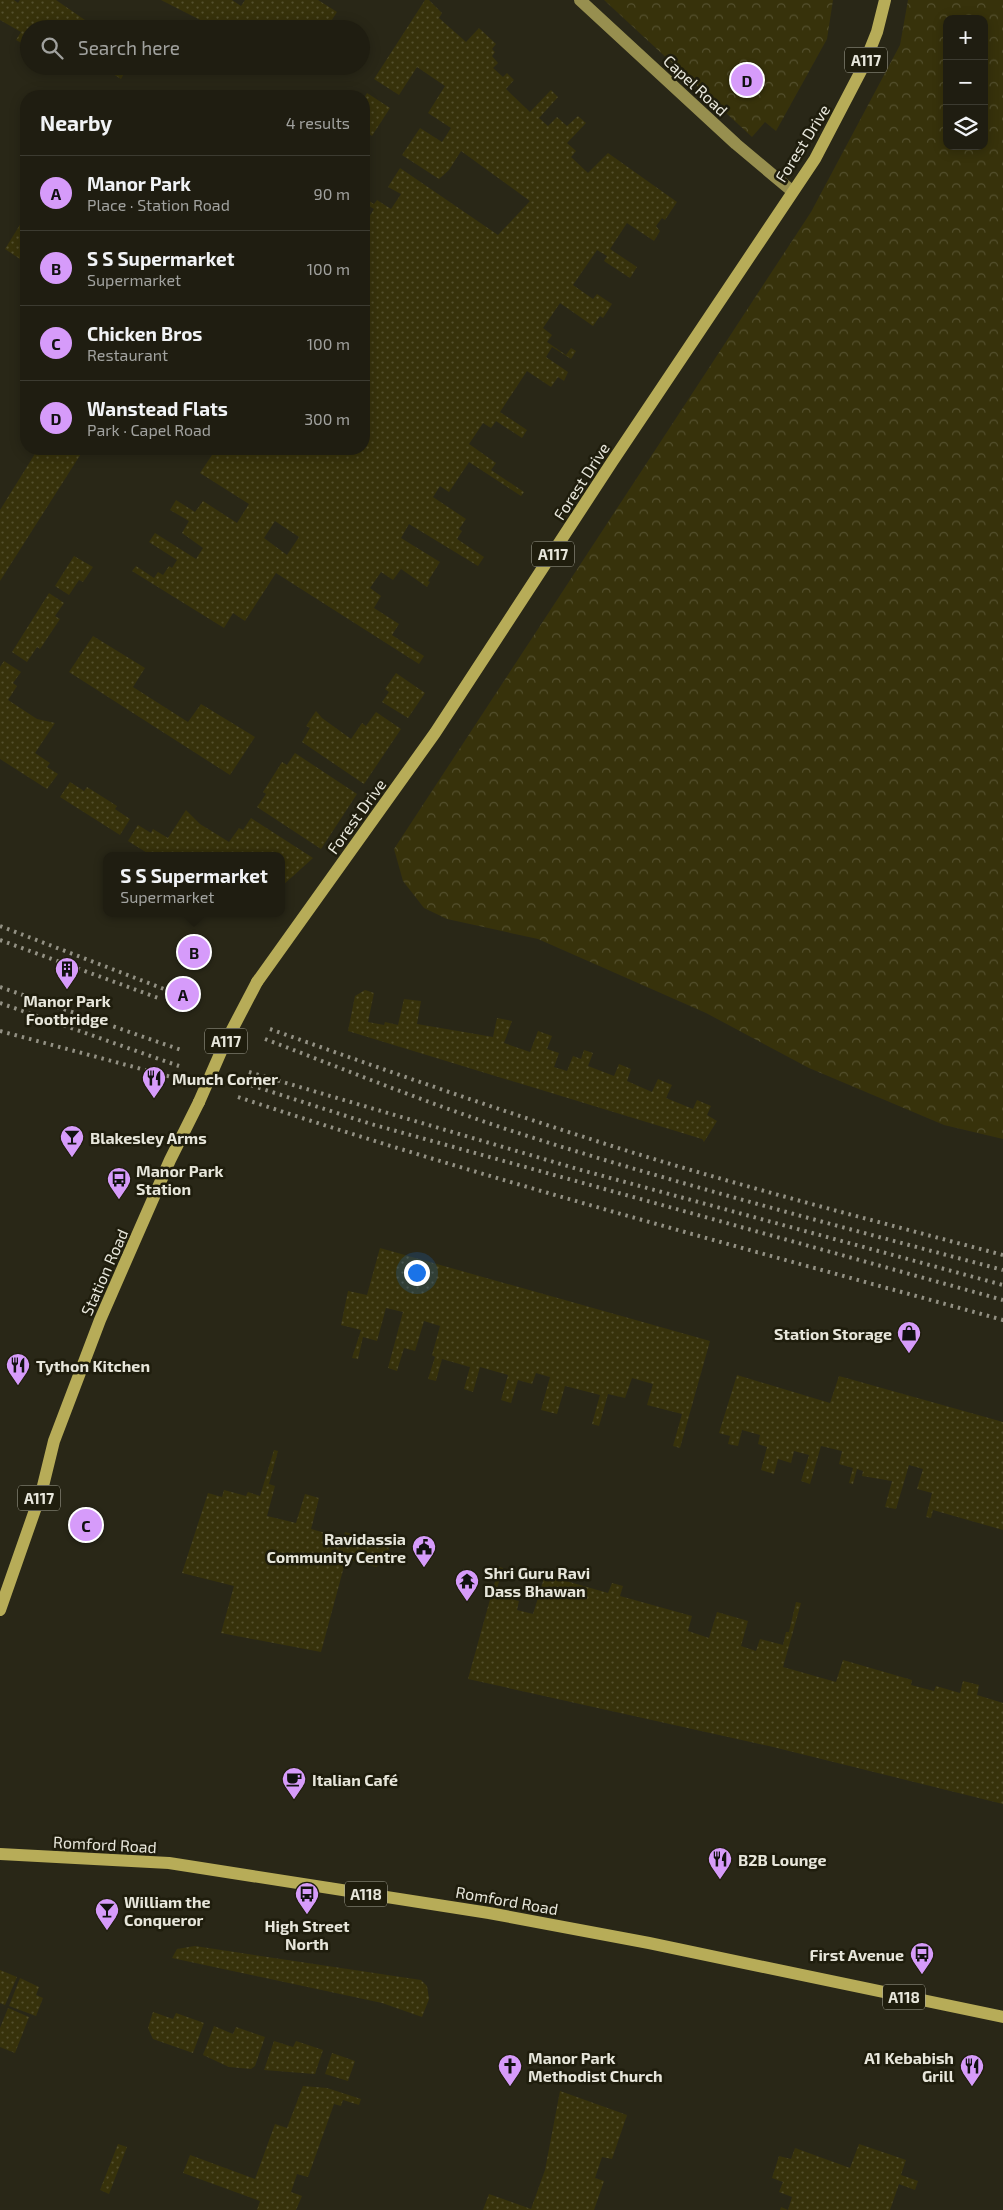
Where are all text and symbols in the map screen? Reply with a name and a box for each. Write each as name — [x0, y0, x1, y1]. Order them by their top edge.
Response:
map controls — [943, 15, 988, 150]
button: + — [943, 15, 988, 60]
search box — [20, 20, 370, 75]
icon: search — [38, 34, 66, 62]
text: Search here — [78, 36, 180, 59]
road number: A117 — [845, 48, 887, 72]
street label: Capel Road — [660, 51, 732, 119]
button: − — [943, 60, 988, 105]
pin: D — [731, 61, 763, 99]
street label: Forest Drive — [771, 101, 833, 185]
button: layers — [943, 105, 988, 150]
text: Nearby — [40, 110, 112, 135]
text: 4 results — [286, 113, 350, 132]
text: Manor Park — [87, 172, 191, 195]
text: A — [51, 184, 61, 203]
text: 90 m — [314, 184, 350, 203]
text: Place · Station Road — [87, 195, 230, 214]
text: S S Supermarket — [87, 247, 235, 270]
text: B — [51, 259, 61, 278]
text: 100 m — [307, 259, 350, 278]
text: Supermarket — [87, 270, 181, 289]
text: Chicken Bros — [87, 322, 202, 345]
text: C — [51, 334, 61, 353]
text: 100 m — [307, 334, 350, 353]
text: Restaurant — [87, 345, 168, 364]
text: Wanstead Flats — [87, 397, 228, 420]
text: D — [51, 409, 61, 428]
text: 300 m — [304, 409, 350, 428]
text: Park · Capel Road — [87, 420, 211, 439]
street label: Forest Drive — [549, 439, 613, 523]
road number: A117 — [532, 542, 574, 566]
street label: Forest Drive — [322, 775, 390, 857]
popup — [103, 852, 285, 917]
text: S S Supermarket — [120, 864, 268, 887]
text: Supermarket — [120, 887, 214, 906]
pin: B — [178, 933, 210, 971]
building icon: Manor Park Footbridge — [54, 956, 80, 990]
pin: A — [167, 975, 199, 1013]
place label: Manor Park Footbridge — [23, 991, 111, 1028]
road number: A117 — [205, 1028, 247, 1054]
restaurant icon: Munch Corner — [141, 1065, 167, 1099]
place label: Munch Corner — [172, 1069, 278, 1088]
bar icon: Blakesley Arms — [59, 1124, 85, 1158]
place label: Blakesley Arms — [90, 1128, 207, 1148]
place label: Manor Park Station — [136, 1161, 224, 1198]
bus stop icon: Manor Park Station — [106, 1166, 132, 1200]
street label: Station Road — [76, 1226, 132, 1318]
your location — [404, 1260, 430, 1286]
shop icon: Station Storage — [896, 1320, 922, 1354]
place label: Station Storage — [774, 1324, 892, 1343]
restaurant icon: Tython Kitchen — [5, 1352, 31, 1386]
place label: Tython Kitchen — [36, 1356, 150, 1376]
road number: A117 — [18, 1486, 60, 1510]
pin: C — [70, 1506, 102, 1544]
place label: Ravidassia Community Centre — [266, 1529, 406, 1567]
public building icon: Ravidassia Community Centre — [411, 1534, 437, 1568]
place label: Shri Guru Ravi Dass Bhawan — [484, 1563, 590, 1600]
temple icon: Shri Guru Ravi Dass Bhawan — [454, 1568, 480, 1602]
cafe icon: Italian Café — [281, 1766, 307, 1800]
place label: Italian Café — [312, 1770, 398, 1789]
street label: Romford Road — [53, 1832, 157, 1856]
restaurant icon: B2B Lounge — [707, 1846, 733, 1880]
place label: B2B Lounge — [738, 1850, 827, 1869]
bus stop icon: High Street North — [294, 1881, 320, 1915]
road number: A118 — [345, 1882, 387, 1906]
street label: Romford Road — [454, 1882, 560, 1918]
place label: William the Conqueror — [124, 1892, 211, 1929]
bar icon: William the Conqueror — [94, 1897, 120, 1931]
place label: High Street North — [264, 1916, 350, 1953]
bus stop icon: First Avenue — [909, 1941, 935, 1975]
place label: First Avenue — [810, 1945, 904, 1964]
road number: A118 — [883, 1984, 925, 2010]
place label: Manor Park Methodist Church — [528, 2048, 663, 2085]
place label: A1 Kebabish Grill — [864, 2048, 955, 2085]
church icon: Manor Park Methodist Church — [497, 2053, 523, 2087]
restaurant icon: A1 Kebabish Grill — [959, 2053, 985, 2087]

